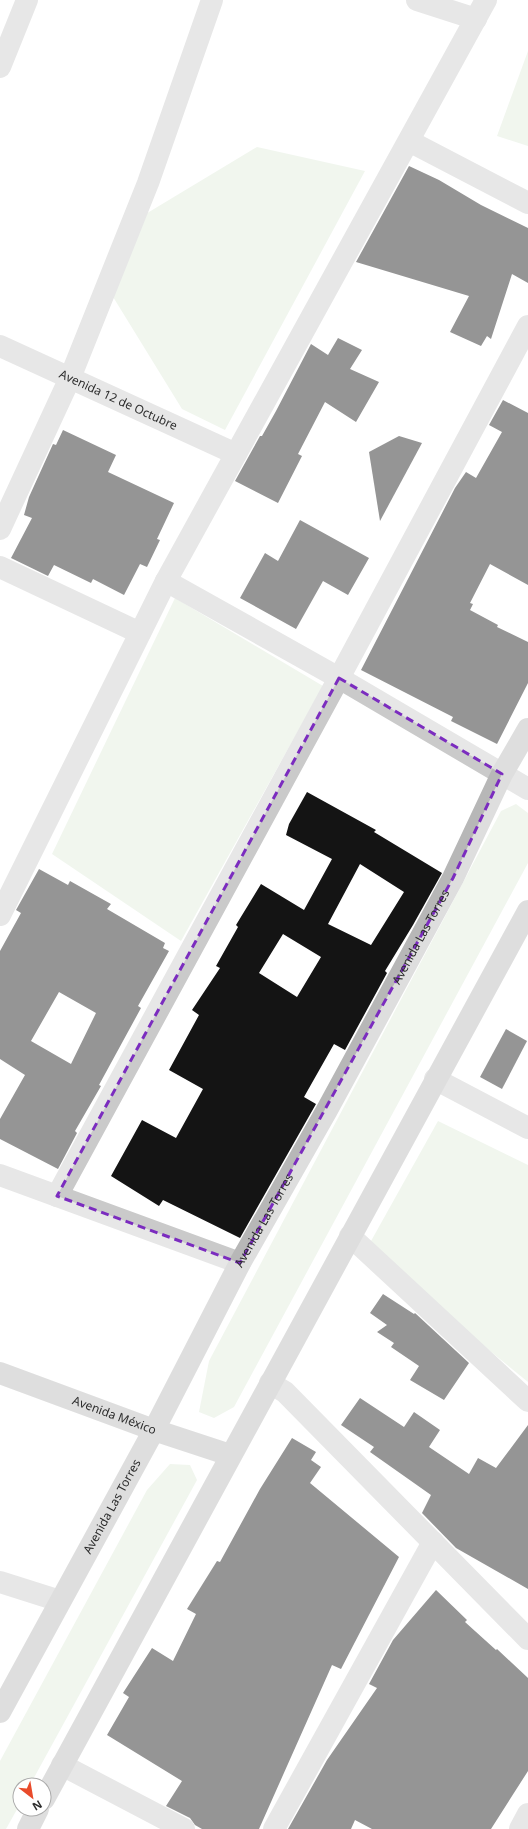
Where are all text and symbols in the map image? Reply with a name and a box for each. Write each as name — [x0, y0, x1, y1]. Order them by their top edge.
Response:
street label: Avenida 12 de Octubre — [57, 365, 180, 434]
street label: Avenida Las Torres — [388, 886, 453, 987]
street label: Avenida Las Torres — [230, 1170, 297, 1270]
street label: Avenida México — [70, 1392, 159, 1438]
street label: Avenida Las Torres — [79, 1456, 145, 1557]
north arrow — [12, 1777, 52, 1817]
text: N — [30, 1797, 45, 1815]

